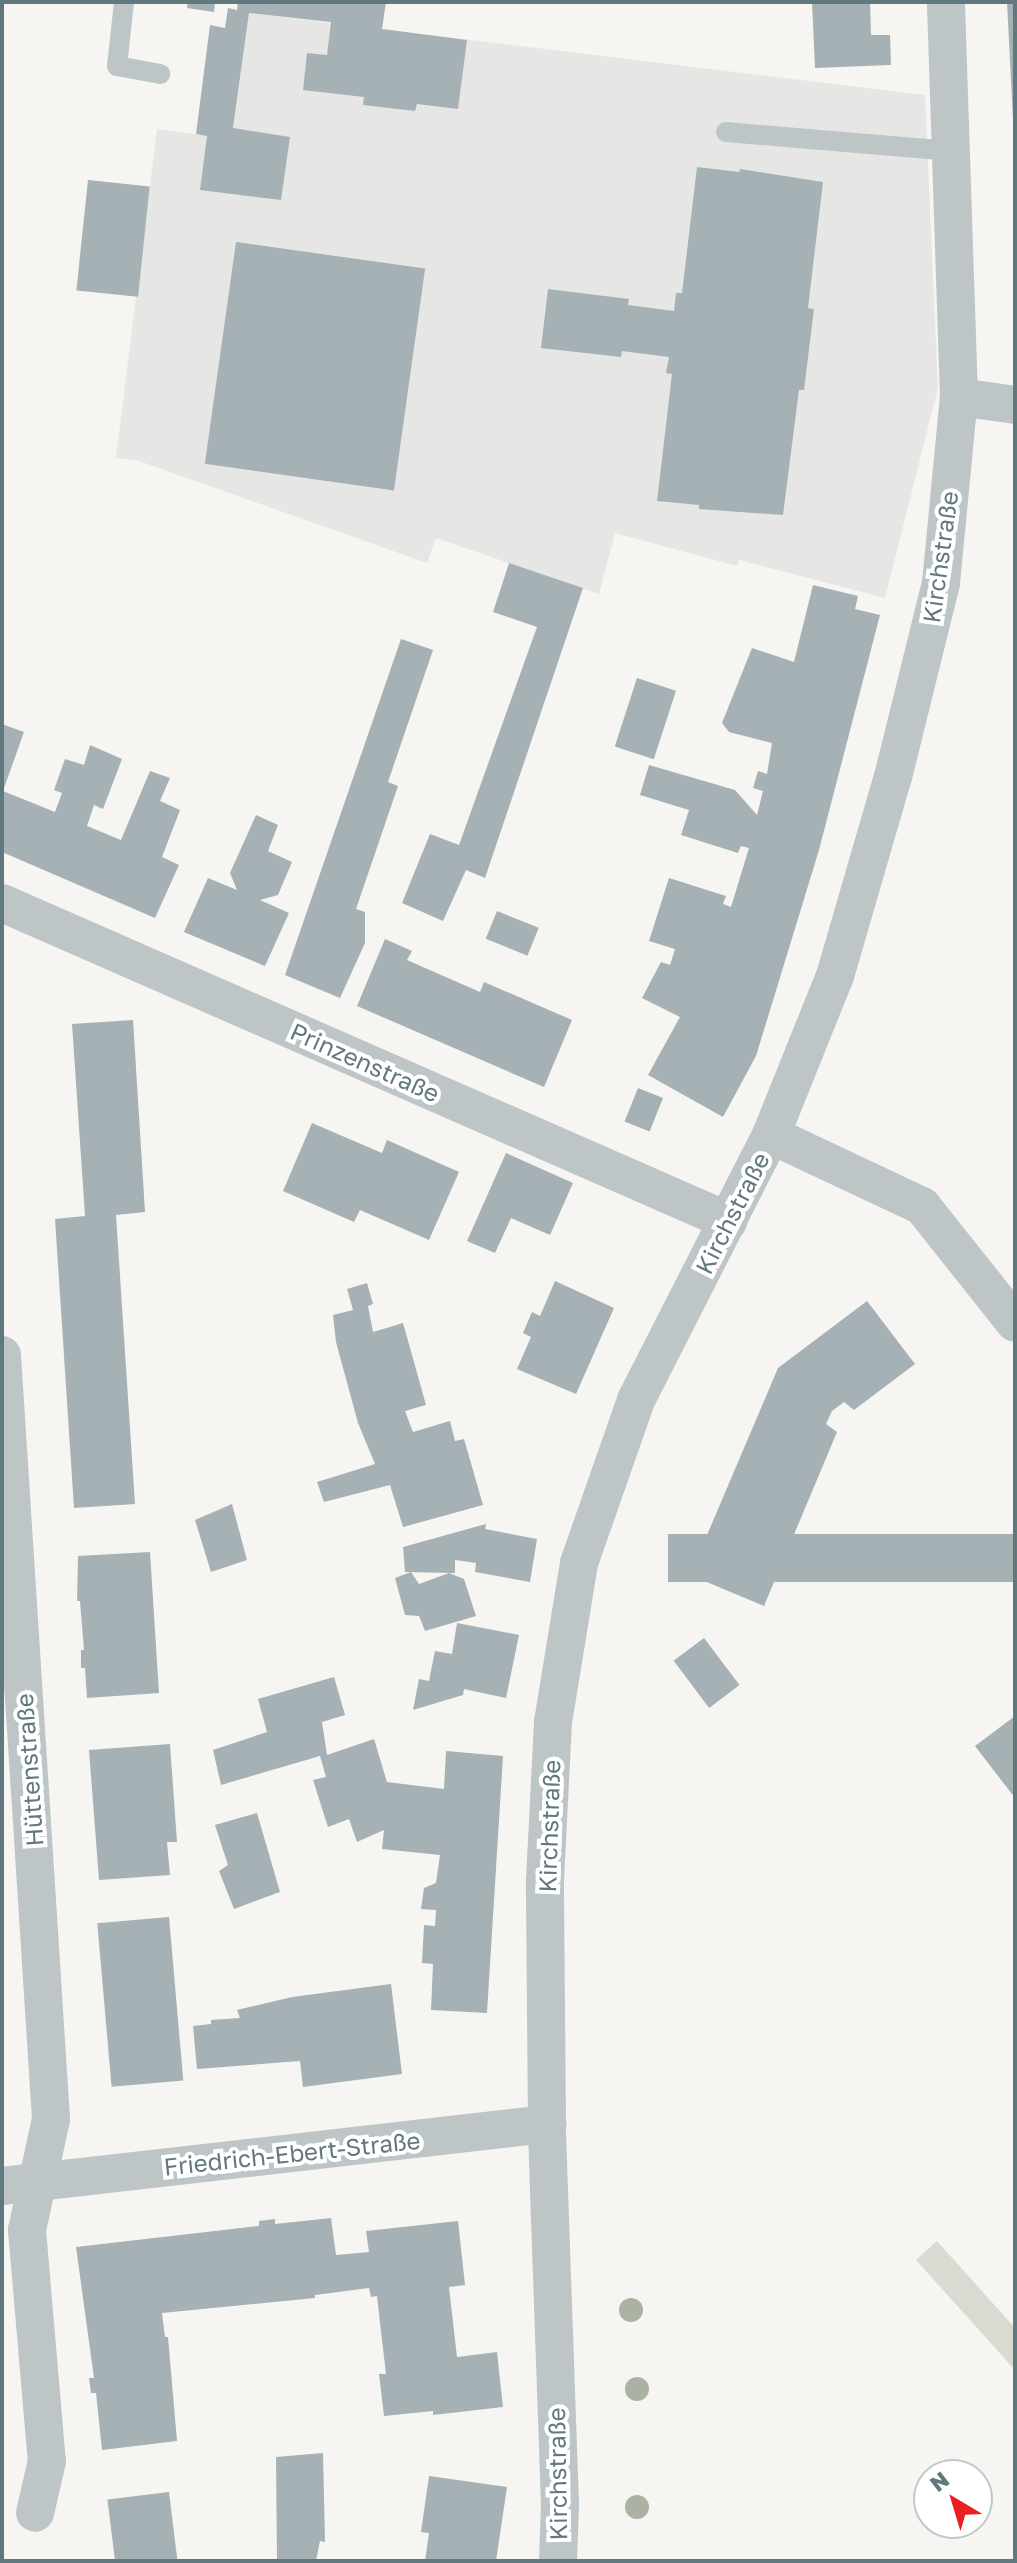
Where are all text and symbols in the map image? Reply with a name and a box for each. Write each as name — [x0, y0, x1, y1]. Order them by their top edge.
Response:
street label: Kirchstraße — [916, 489, 964, 625]
street label: Prinzenstraße — [286, 1016, 444, 1108]
street label: Kirchstraße — [689, 1147, 775, 1279]
street label: Hüttenstraße — [9, 1693, 49, 1847]
street label: Kirchstraße — [532, 1759, 566, 1893]
street label: Friedrich-Ebert-Straße — [162, 2125, 422, 2181]
street label: Kirchstraße — [541, 2407, 573, 2541]
north arrow — [913, 2459, 993, 2539]
text: N — [924, 2465, 954, 2497]

